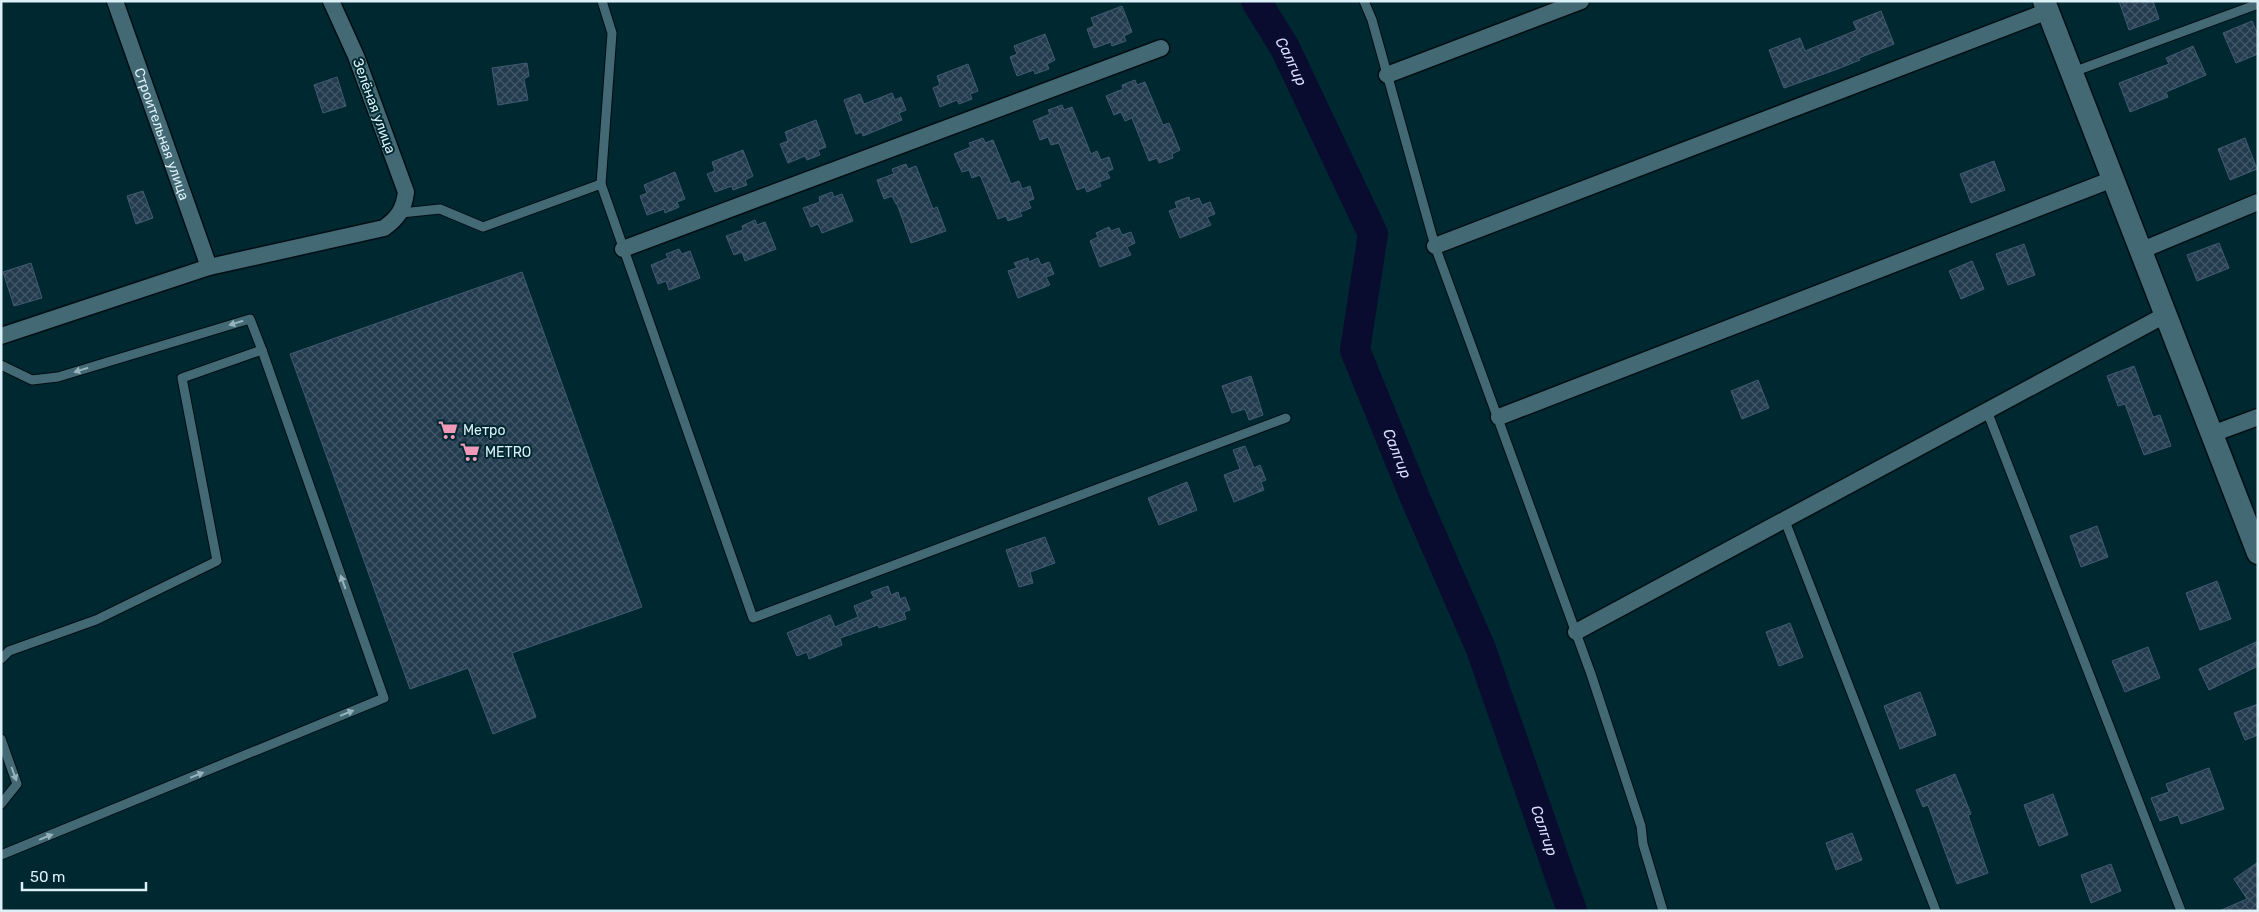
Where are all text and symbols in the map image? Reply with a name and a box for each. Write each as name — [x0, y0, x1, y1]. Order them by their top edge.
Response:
water label: Салгир — [1271, 34, 1311, 89]
street label: Зелёная улица — [349, 56, 399, 156]
street label: Строительная улица — [131, 66, 193, 202]
one-way arrow — [229, 319, 244, 327]
one-way arrow — [73, 366, 88, 374]
supermarket icon: Метро — [437, 419, 459, 441]
place label: Метро — [463, 422, 506, 439]
water label: Салгир — [1379, 426, 1415, 481]
supermarket icon: METRO — [459, 441, 481, 463]
place label: METRO — [485, 444, 531, 461]
one-way arrow — [339, 574, 347, 589]
one-way arrow — [340, 709, 355, 717]
one-way arrow — [11, 766, 18, 781]
one-way arrow — [189, 771, 204, 778]
water label: Салгир — [1527, 803, 1561, 858]
one-way arrow — [39, 833, 54, 841]
scale bar — [22, 860, 146, 892]
text: 50 m — [30, 868, 65, 886]

